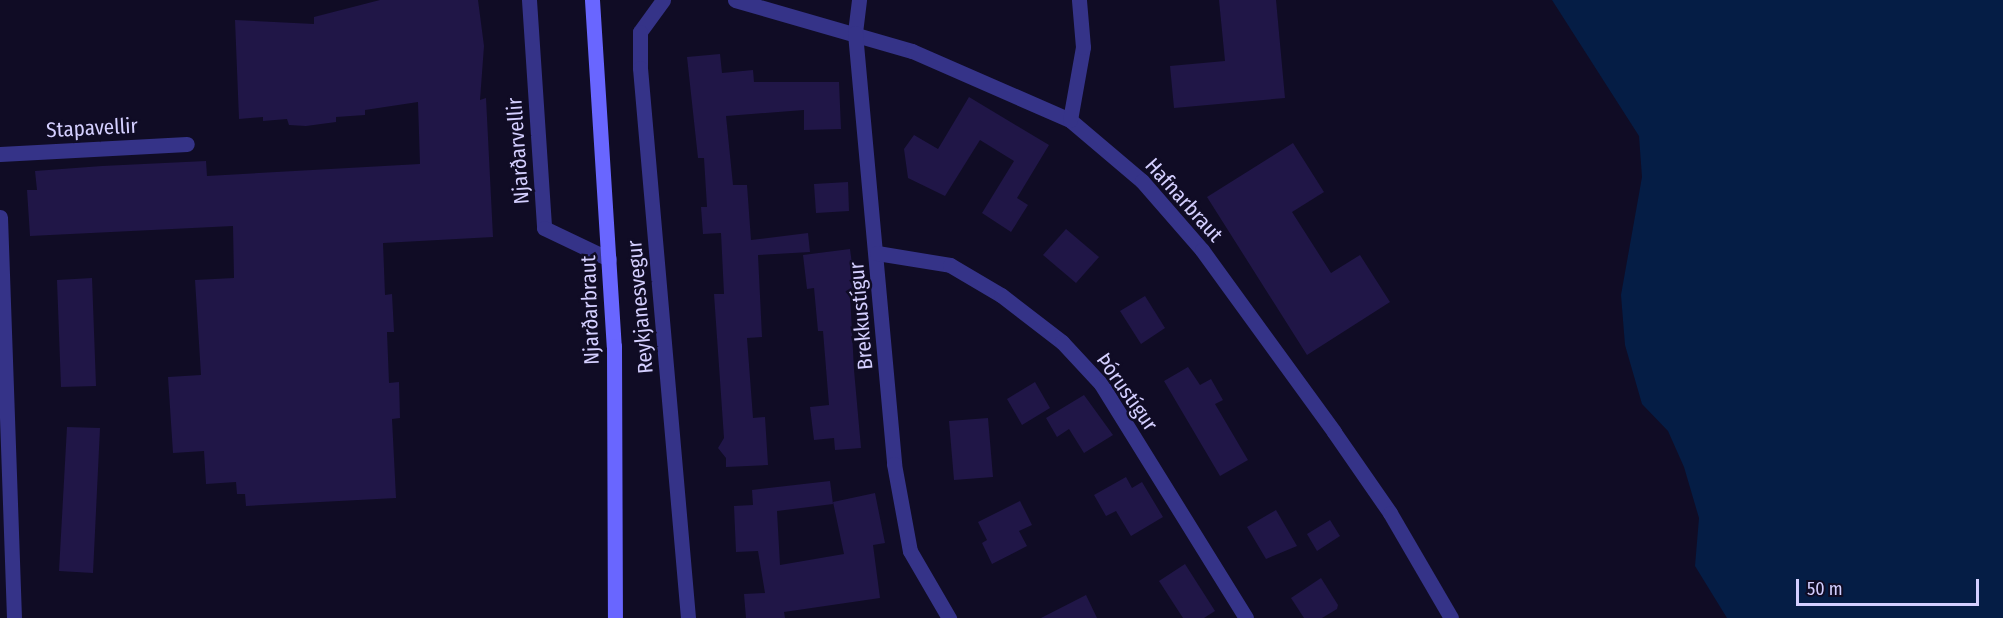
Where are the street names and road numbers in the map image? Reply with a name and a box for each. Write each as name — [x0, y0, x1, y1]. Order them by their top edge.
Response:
street label: Njarðarvellir — [502, 97, 534, 205]
street label: Stapavellir — [46, 113, 138, 143]
street label: Hafnarbraut — [1140, 153, 1228, 247]
street label: Reykjanesvegur — [622, 239, 658, 375]
street label: Njarðarbraut — [575, 255, 605, 365]
street label: Brekkustígur — [844, 261, 878, 371]
street label: Þórustígur — [1091, 348, 1163, 436]

